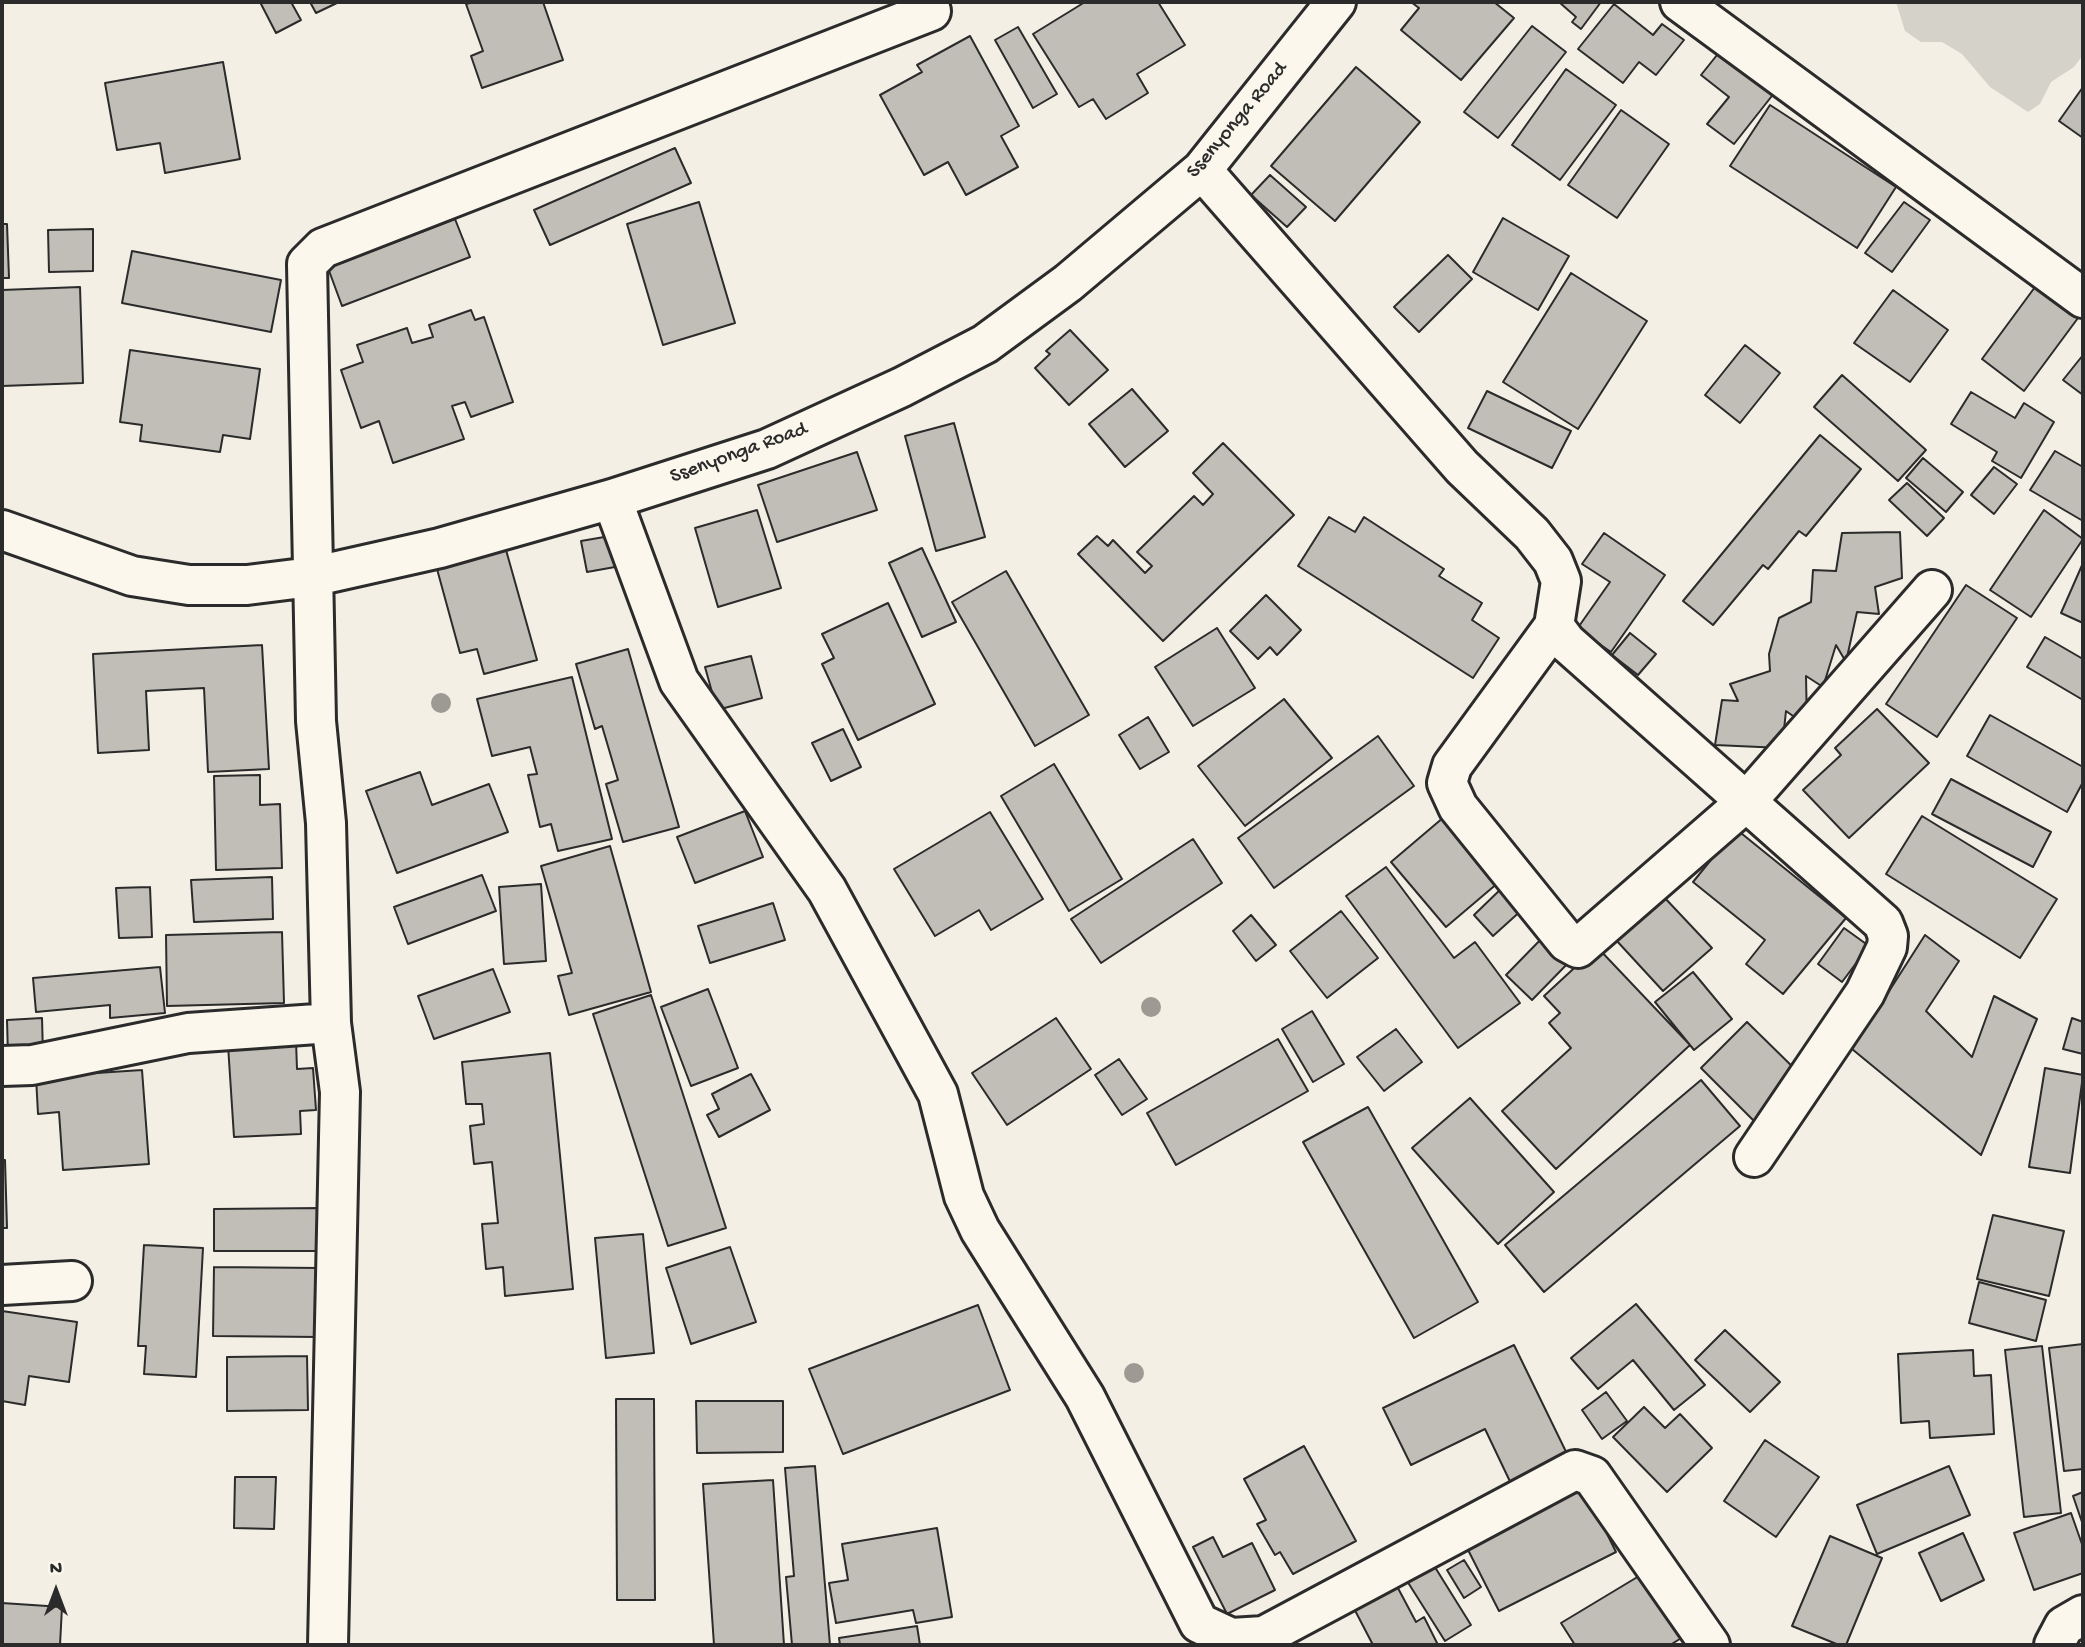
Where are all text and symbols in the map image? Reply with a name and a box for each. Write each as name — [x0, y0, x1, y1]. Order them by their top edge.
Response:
street label: Ssenyonga Road — [1182, 58, 1294, 184]
street label: Ssenyonga Road — [667, 418, 811, 490]
north arrow — [21, 1556, 91, 1626]
text: N — [50, 1558, 62, 1581]

